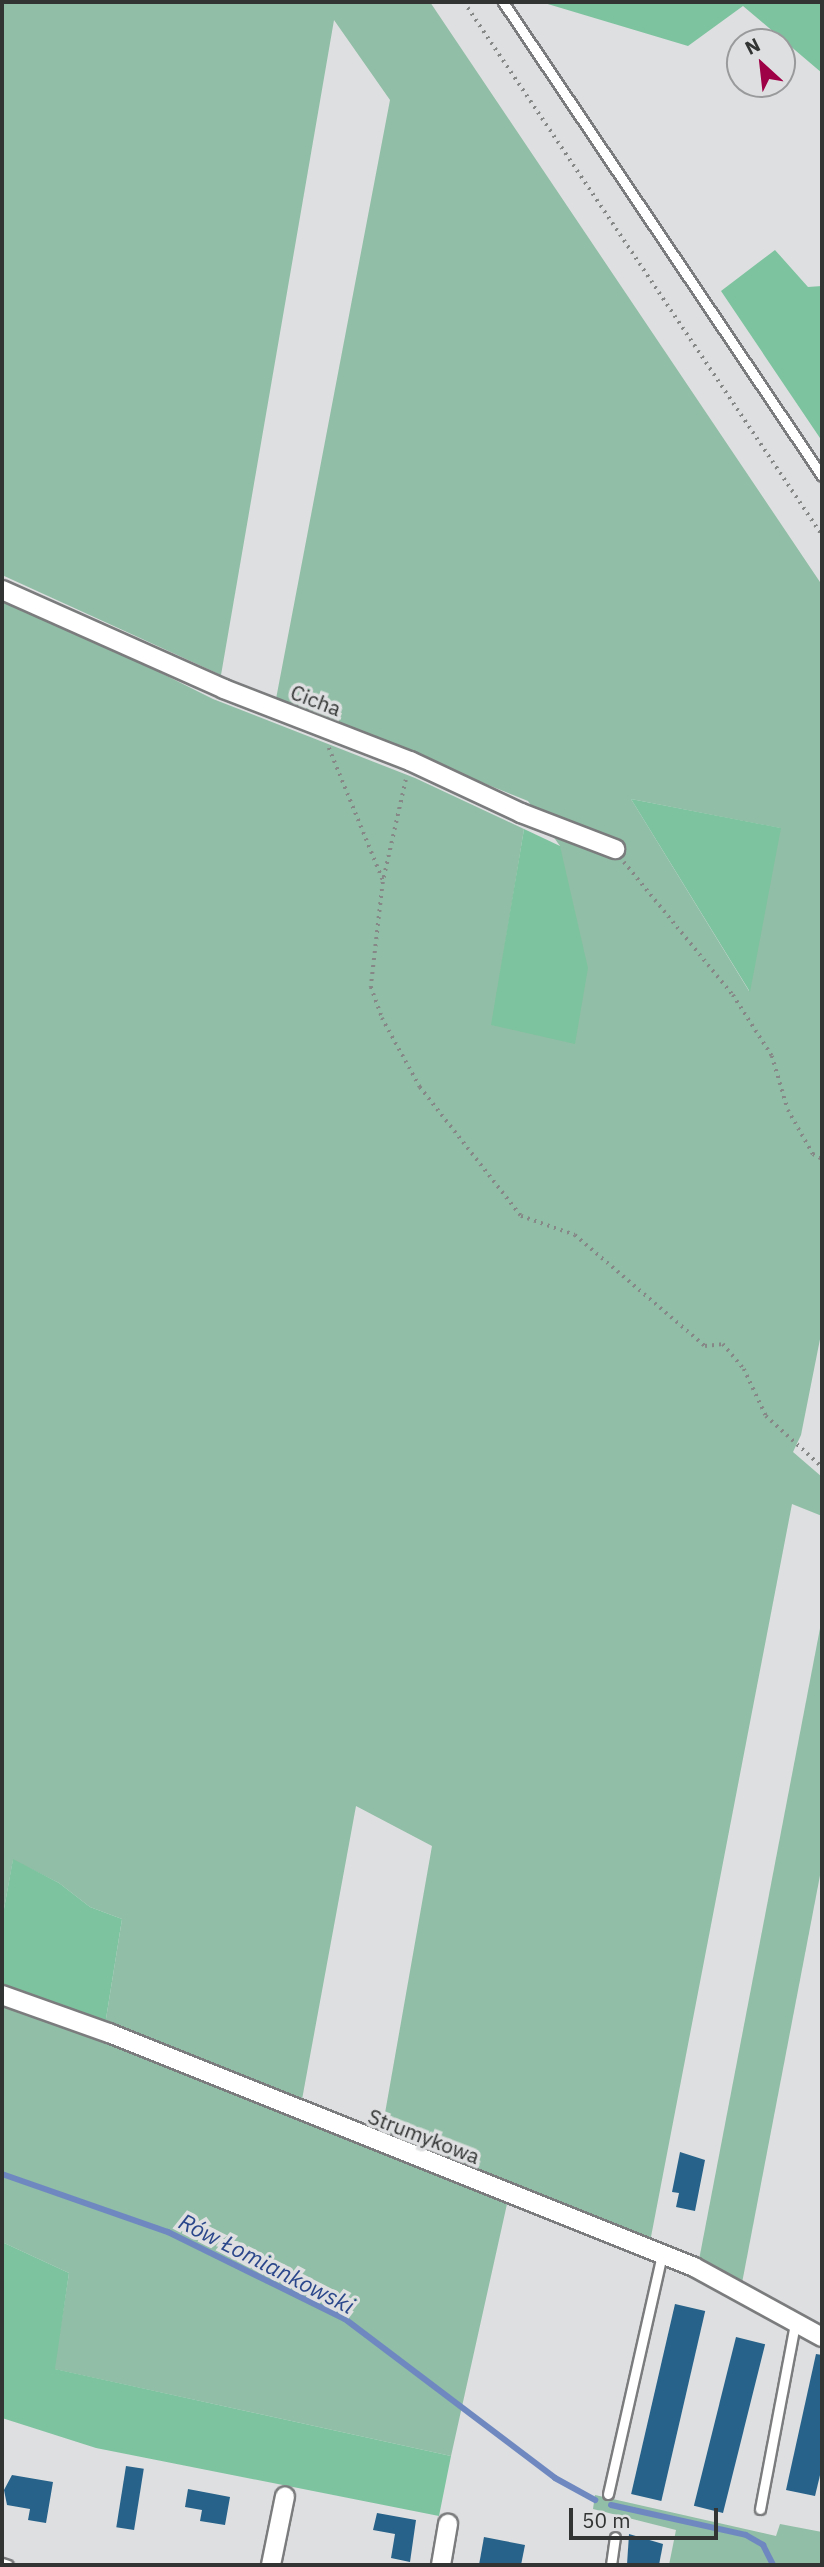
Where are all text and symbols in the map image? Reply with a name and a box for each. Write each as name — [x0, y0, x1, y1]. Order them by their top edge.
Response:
north arrow — [726, 28, 796, 98]
text: N — [741, 32, 764, 60]
street label: Cicha — [287, 679, 345, 721]
street label: Strumykowa — [365, 2103, 483, 2169]
water label: Rów Łomiankowski — [175, 2207, 359, 2319]
scale bar — [572, 2494, 721, 2538]
text: 50 m — [582, 2506, 631, 2534]

